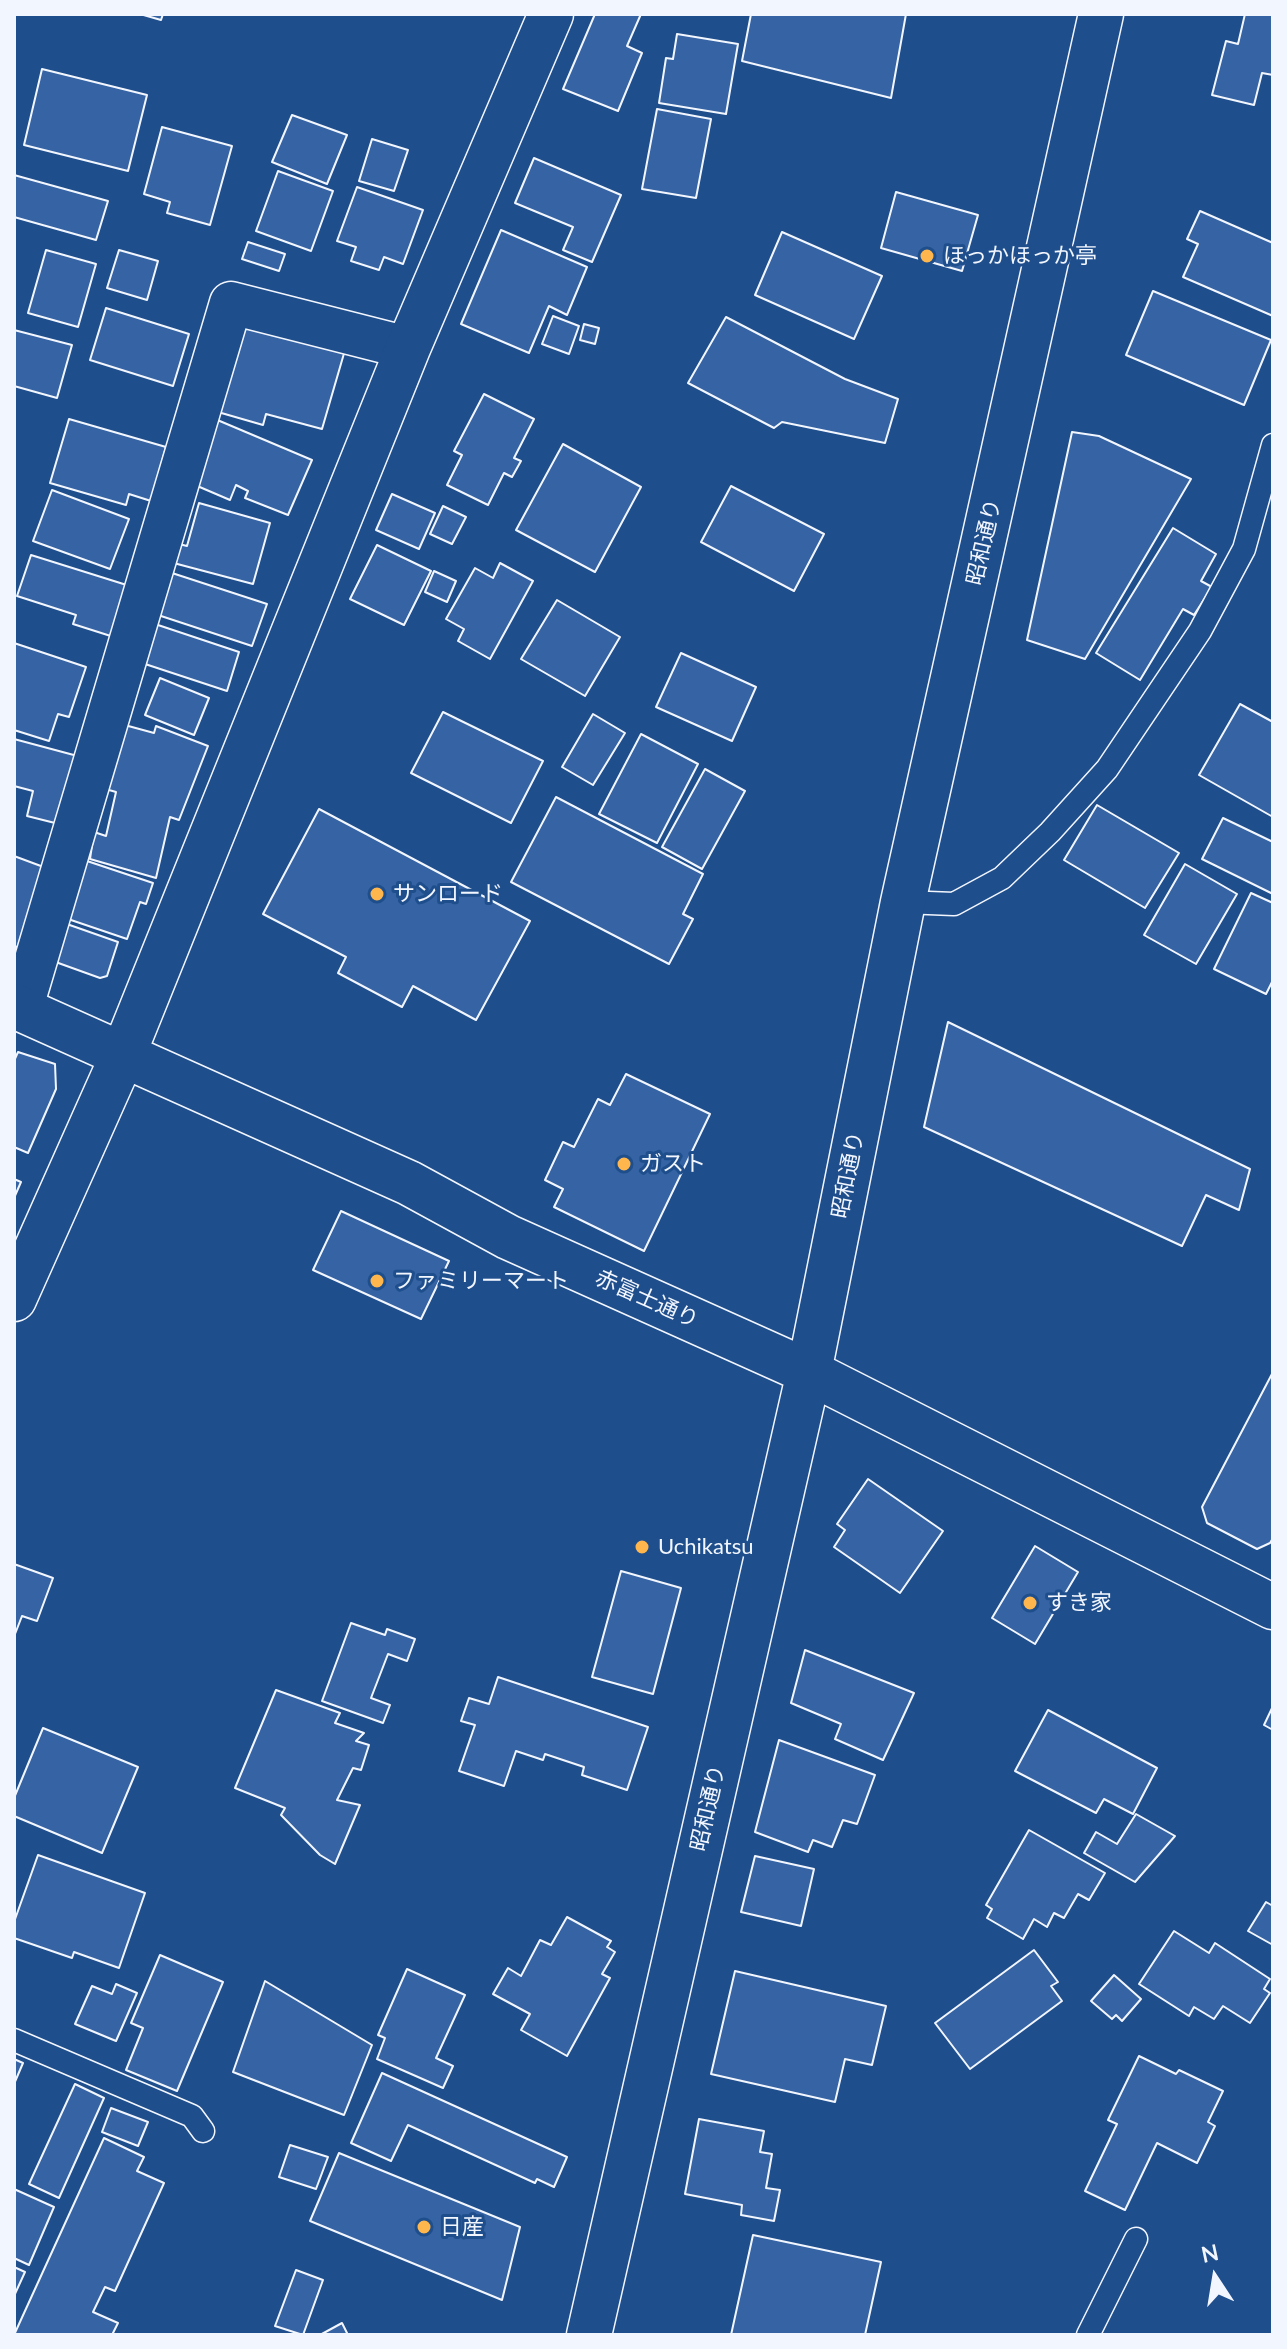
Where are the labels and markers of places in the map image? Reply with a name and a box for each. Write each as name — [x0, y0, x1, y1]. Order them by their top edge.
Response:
place label: ほっかほっか亭 — [943, 243, 1097, 269]
marker: ほっかほっか亭 — [918, 247, 936, 265]
place label: サンロード — [393, 881, 503, 907]
marker: サンロード — [368, 885, 386, 903]
place label: ガスト — [640, 1151, 706, 1177]
marker: ガスト — [615, 1155, 633, 1173]
place label: ファミリーマート — [393, 1268, 569, 1294]
marker: ファミリーマート — [368, 1272, 386, 1290]
place label: Uchikatsu — [658, 1534, 753, 1560]
marker: Uchikatsu — [633, 1538, 651, 1556]
place label: すき家 — [1046, 1590, 1112, 1616]
marker: すき家 — [1021, 1594, 1039, 1612]
place label: 日産 — [440, 2214, 484, 2240]
marker: 日産 — [415, 2218, 433, 2236]

